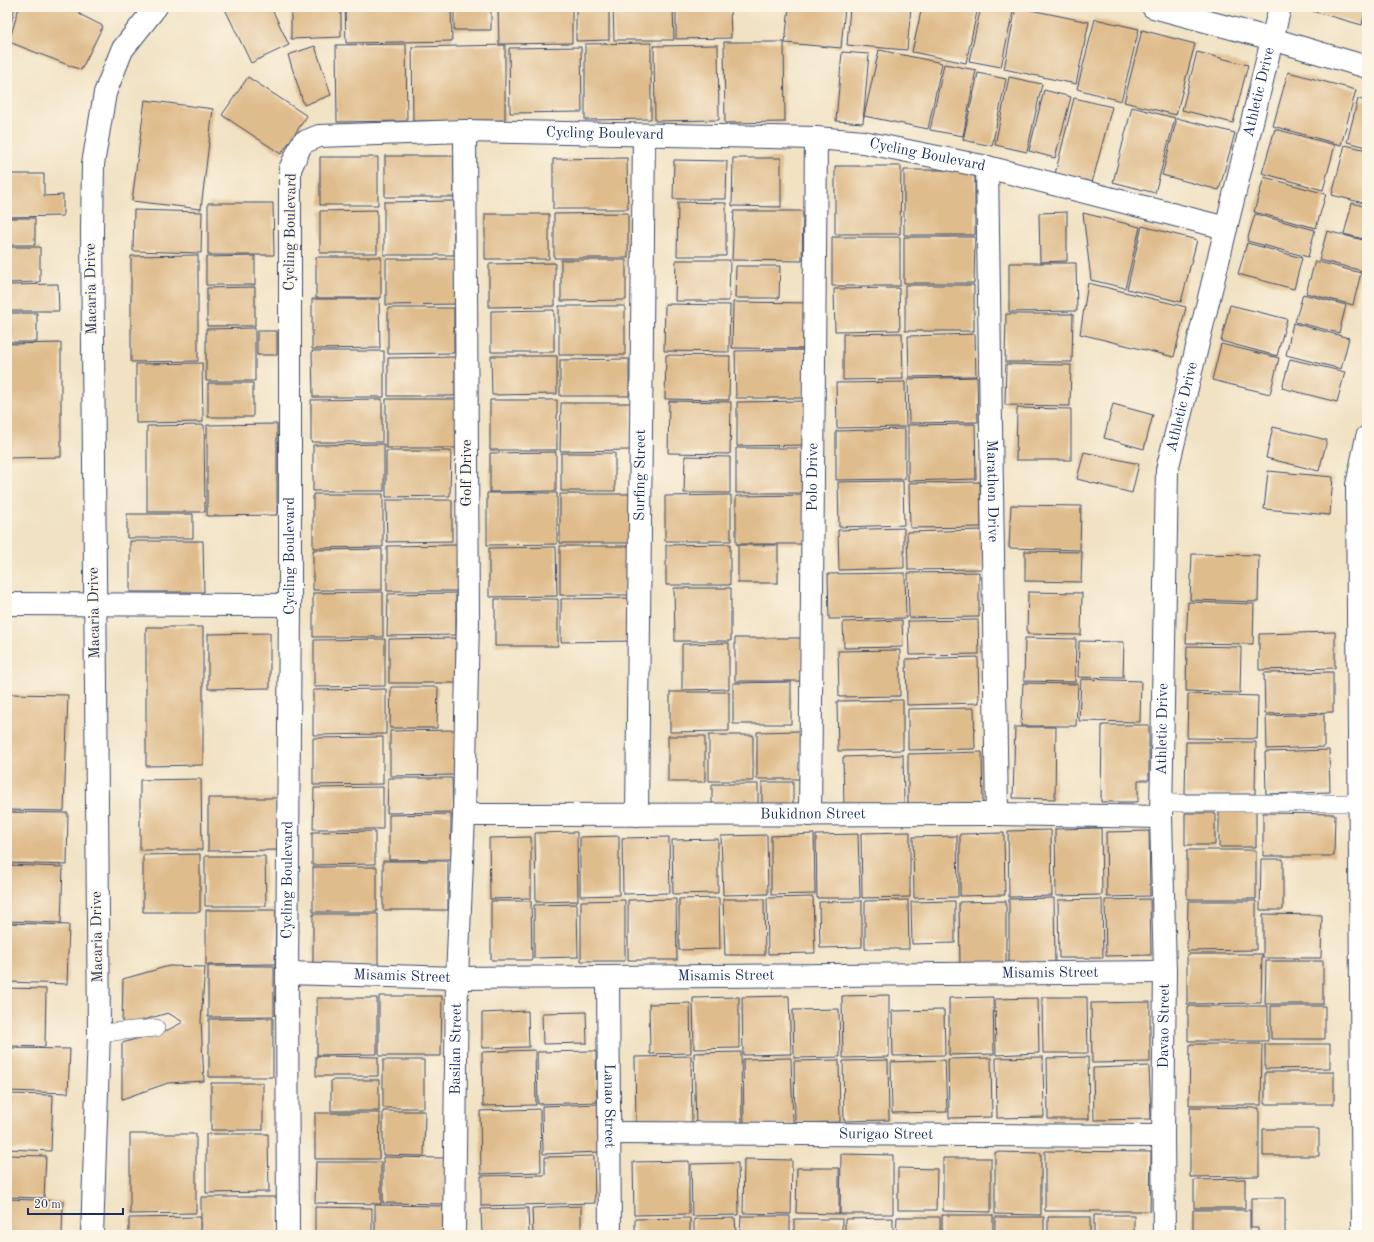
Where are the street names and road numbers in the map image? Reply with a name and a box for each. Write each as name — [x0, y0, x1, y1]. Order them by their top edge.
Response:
street label: Athletic Drive — [1241, 46, 1277, 139]
street label: Cycling Boulevard — [546, 125, 664, 142]
street label: Cycling Boulevard — [868, 136, 987, 174]
street label: Cycling Boulevard — [282, 173, 300, 291]
street label: Macaria Drive — [84, 243, 100, 335]
street label: Athletic Drive — [1164, 360, 1201, 453]
street label: Surfing Street — [633, 429, 648, 521]
street label: Golf Drive — [460, 439, 475, 507]
street label: Marathon Drive — [984, 439, 1000, 543]
street label: Polo Drive — [805, 443, 821, 511]
street label: Cycling Boulevard — [282, 497, 298, 615]
street label: Macaria Drive — [87, 567, 103, 659]
street label: Athletic Drive — [1154, 683, 1171, 775]
street label: Bukidnon Street — [760, 807, 866, 822]
street label: Cycling Boulevard — [280, 821, 296, 939]
street label: Macaria Drive — [90, 891, 106, 983]
street label: Misamis Street — [1001, 965, 1099, 981]
street label: Misamis Street — [353, 967, 451, 985]
street label: Misamis Street — [677, 968, 775, 984]
street label: Davao Street — [1156, 983, 1172, 1069]
street label: Basilan Street — [448, 1003, 464, 1095]
street label: Lanao Street — [601, 1064, 617, 1148]
street label: Surigao Street — [839, 1127, 933, 1142]

